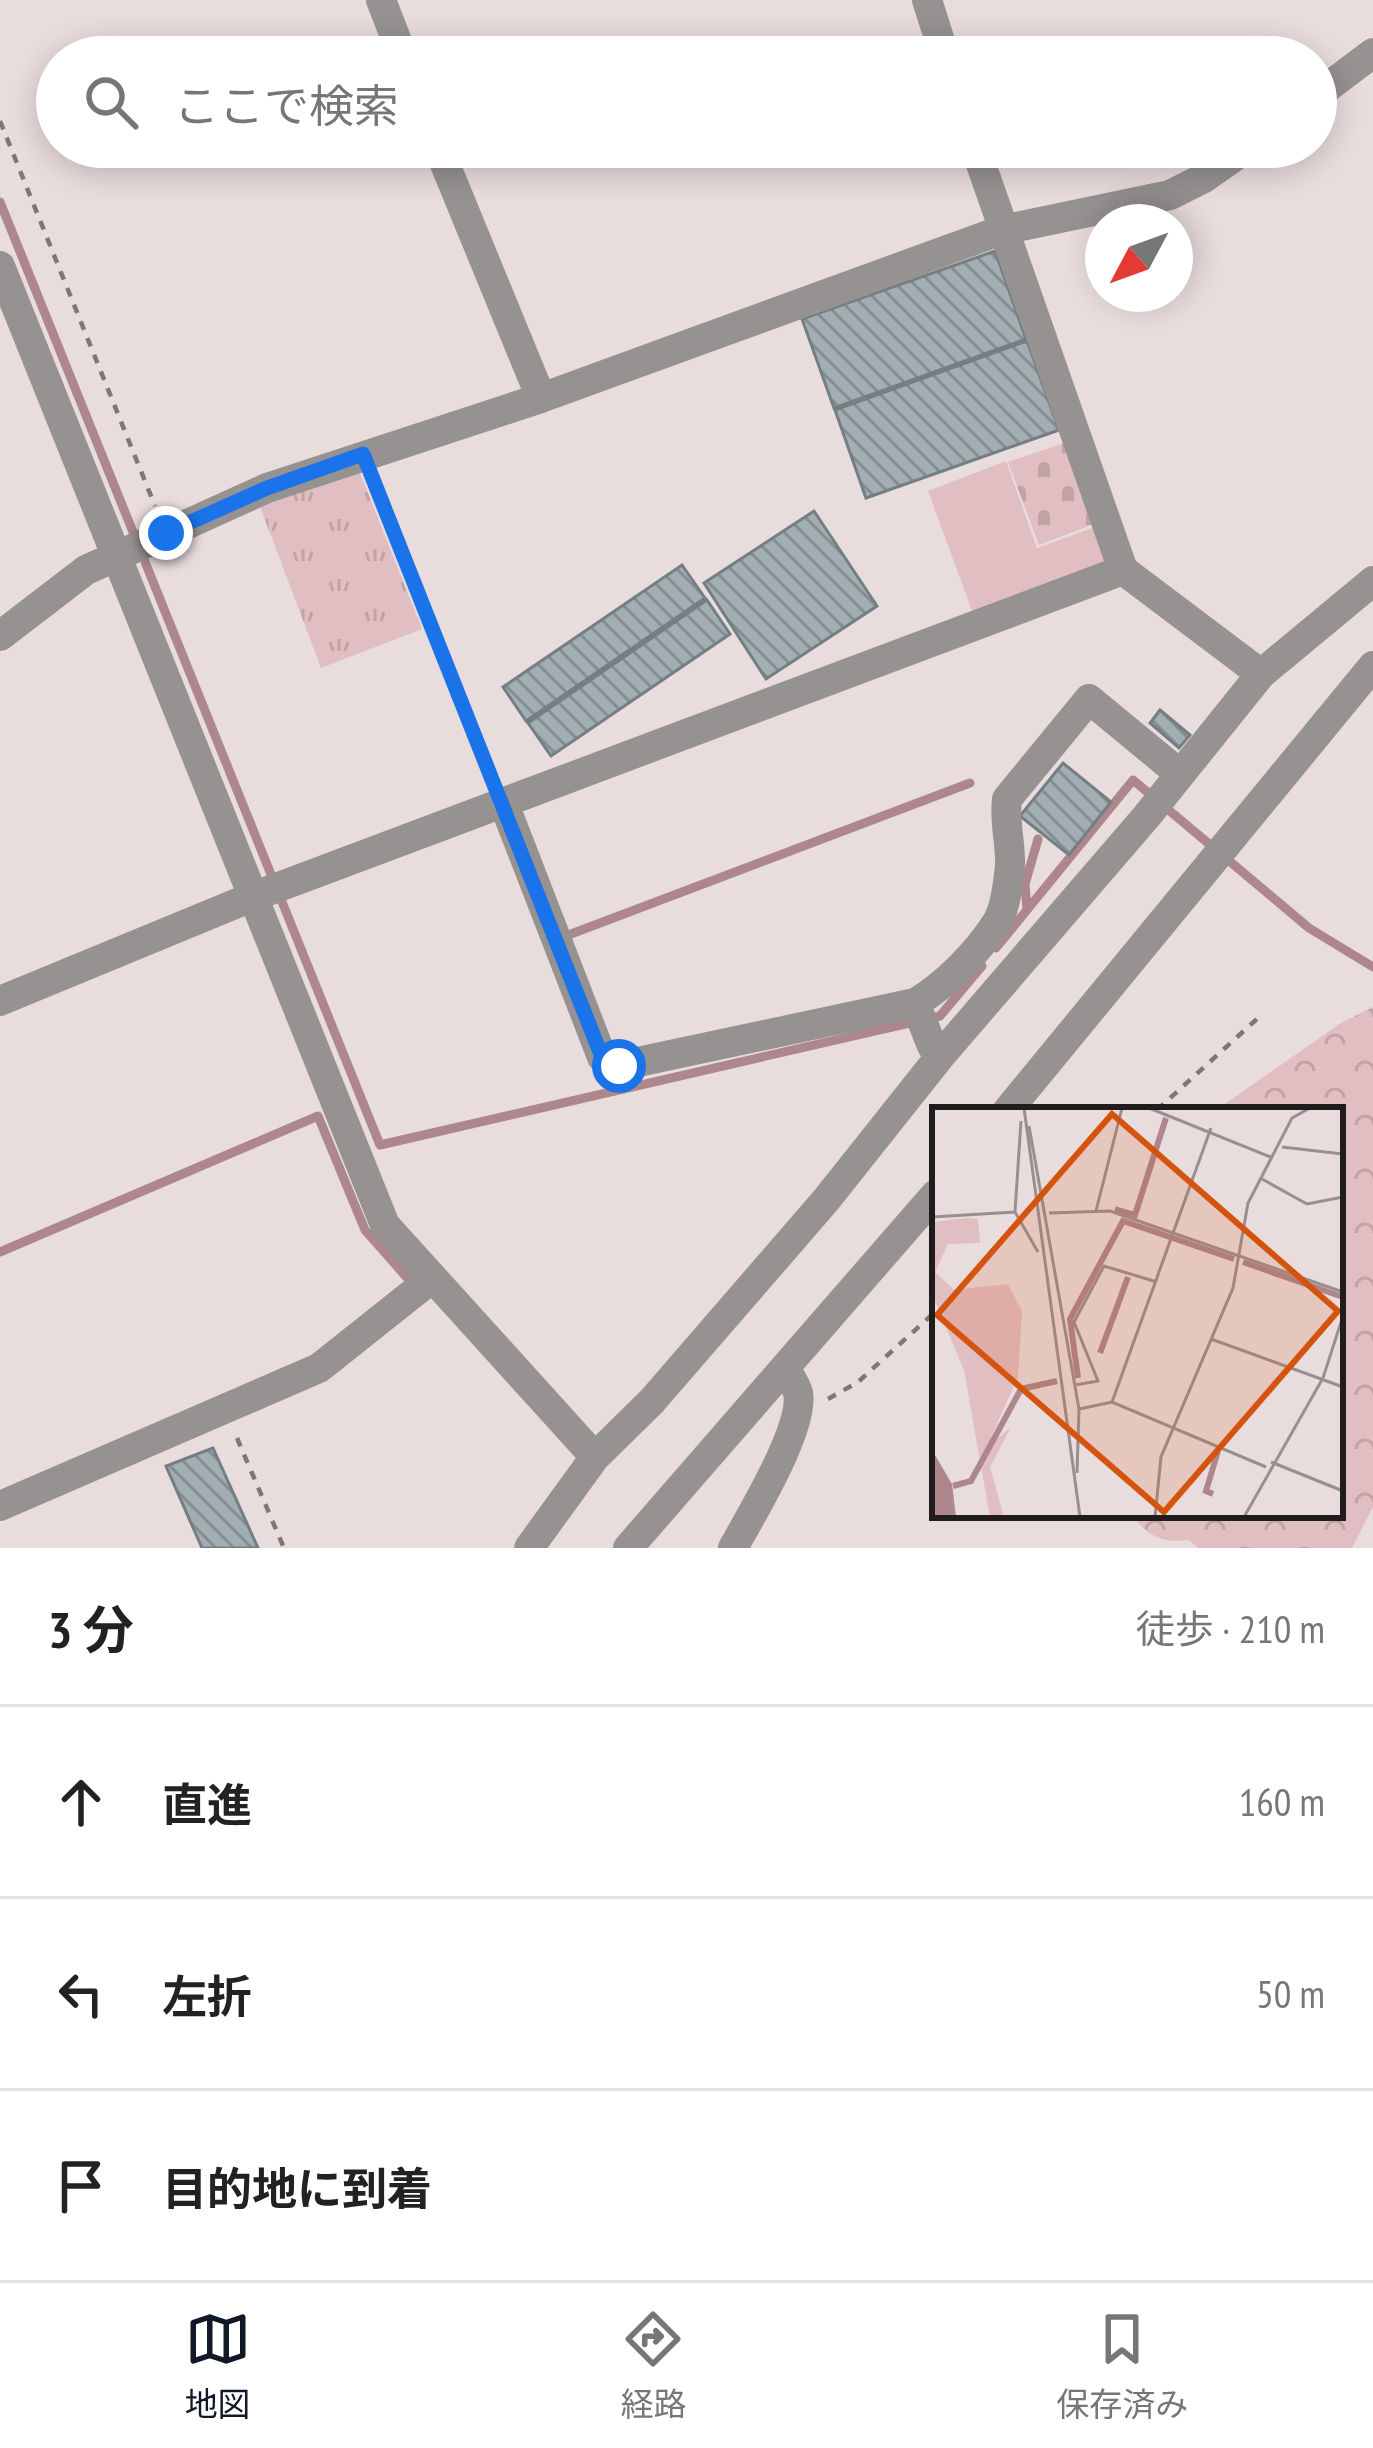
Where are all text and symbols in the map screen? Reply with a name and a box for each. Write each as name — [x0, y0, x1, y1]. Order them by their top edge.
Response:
search box — [36, 36, 1337, 168]
icon: search — [78, 69, 144, 135]
text: ここで検索 — [174, 76, 399, 134]
north arrow — [1085, 204, 1193, 312]
route end — [139, 506, 193, 560]
route start — [592, 1039, 646, 1093]
inset map — [932, 1107, 1343, 1518]
text: 3 分 — [48, 1596, 134, 1662]
text: 徒歩 · 210 m — [1136, 1603, 1325, 1654]
icon: ahead — [48, 1769, 114, 1835]
text: 直進 — [162, 1775, 252, 1833]
text: 160 m — [1239, 1776, 1325, 1827]
icon: left — [48, 1961, 114, 2027]
text: 左折 — [162, 1967, 252, 2025]
text: 50 m — [1256, 1968, 1325, 2019]
icon: arrive — [48, 2153, 114, 2219]
text: 目的地に到着 — [162, 2159, 432, 2217]
tab: 地図 — [185, 2306, 251, 2426]
tab: 経路 — [620, 2306, 686, 2426]
tab: 保存済み — [1056, 2306, 1188, 2426]

